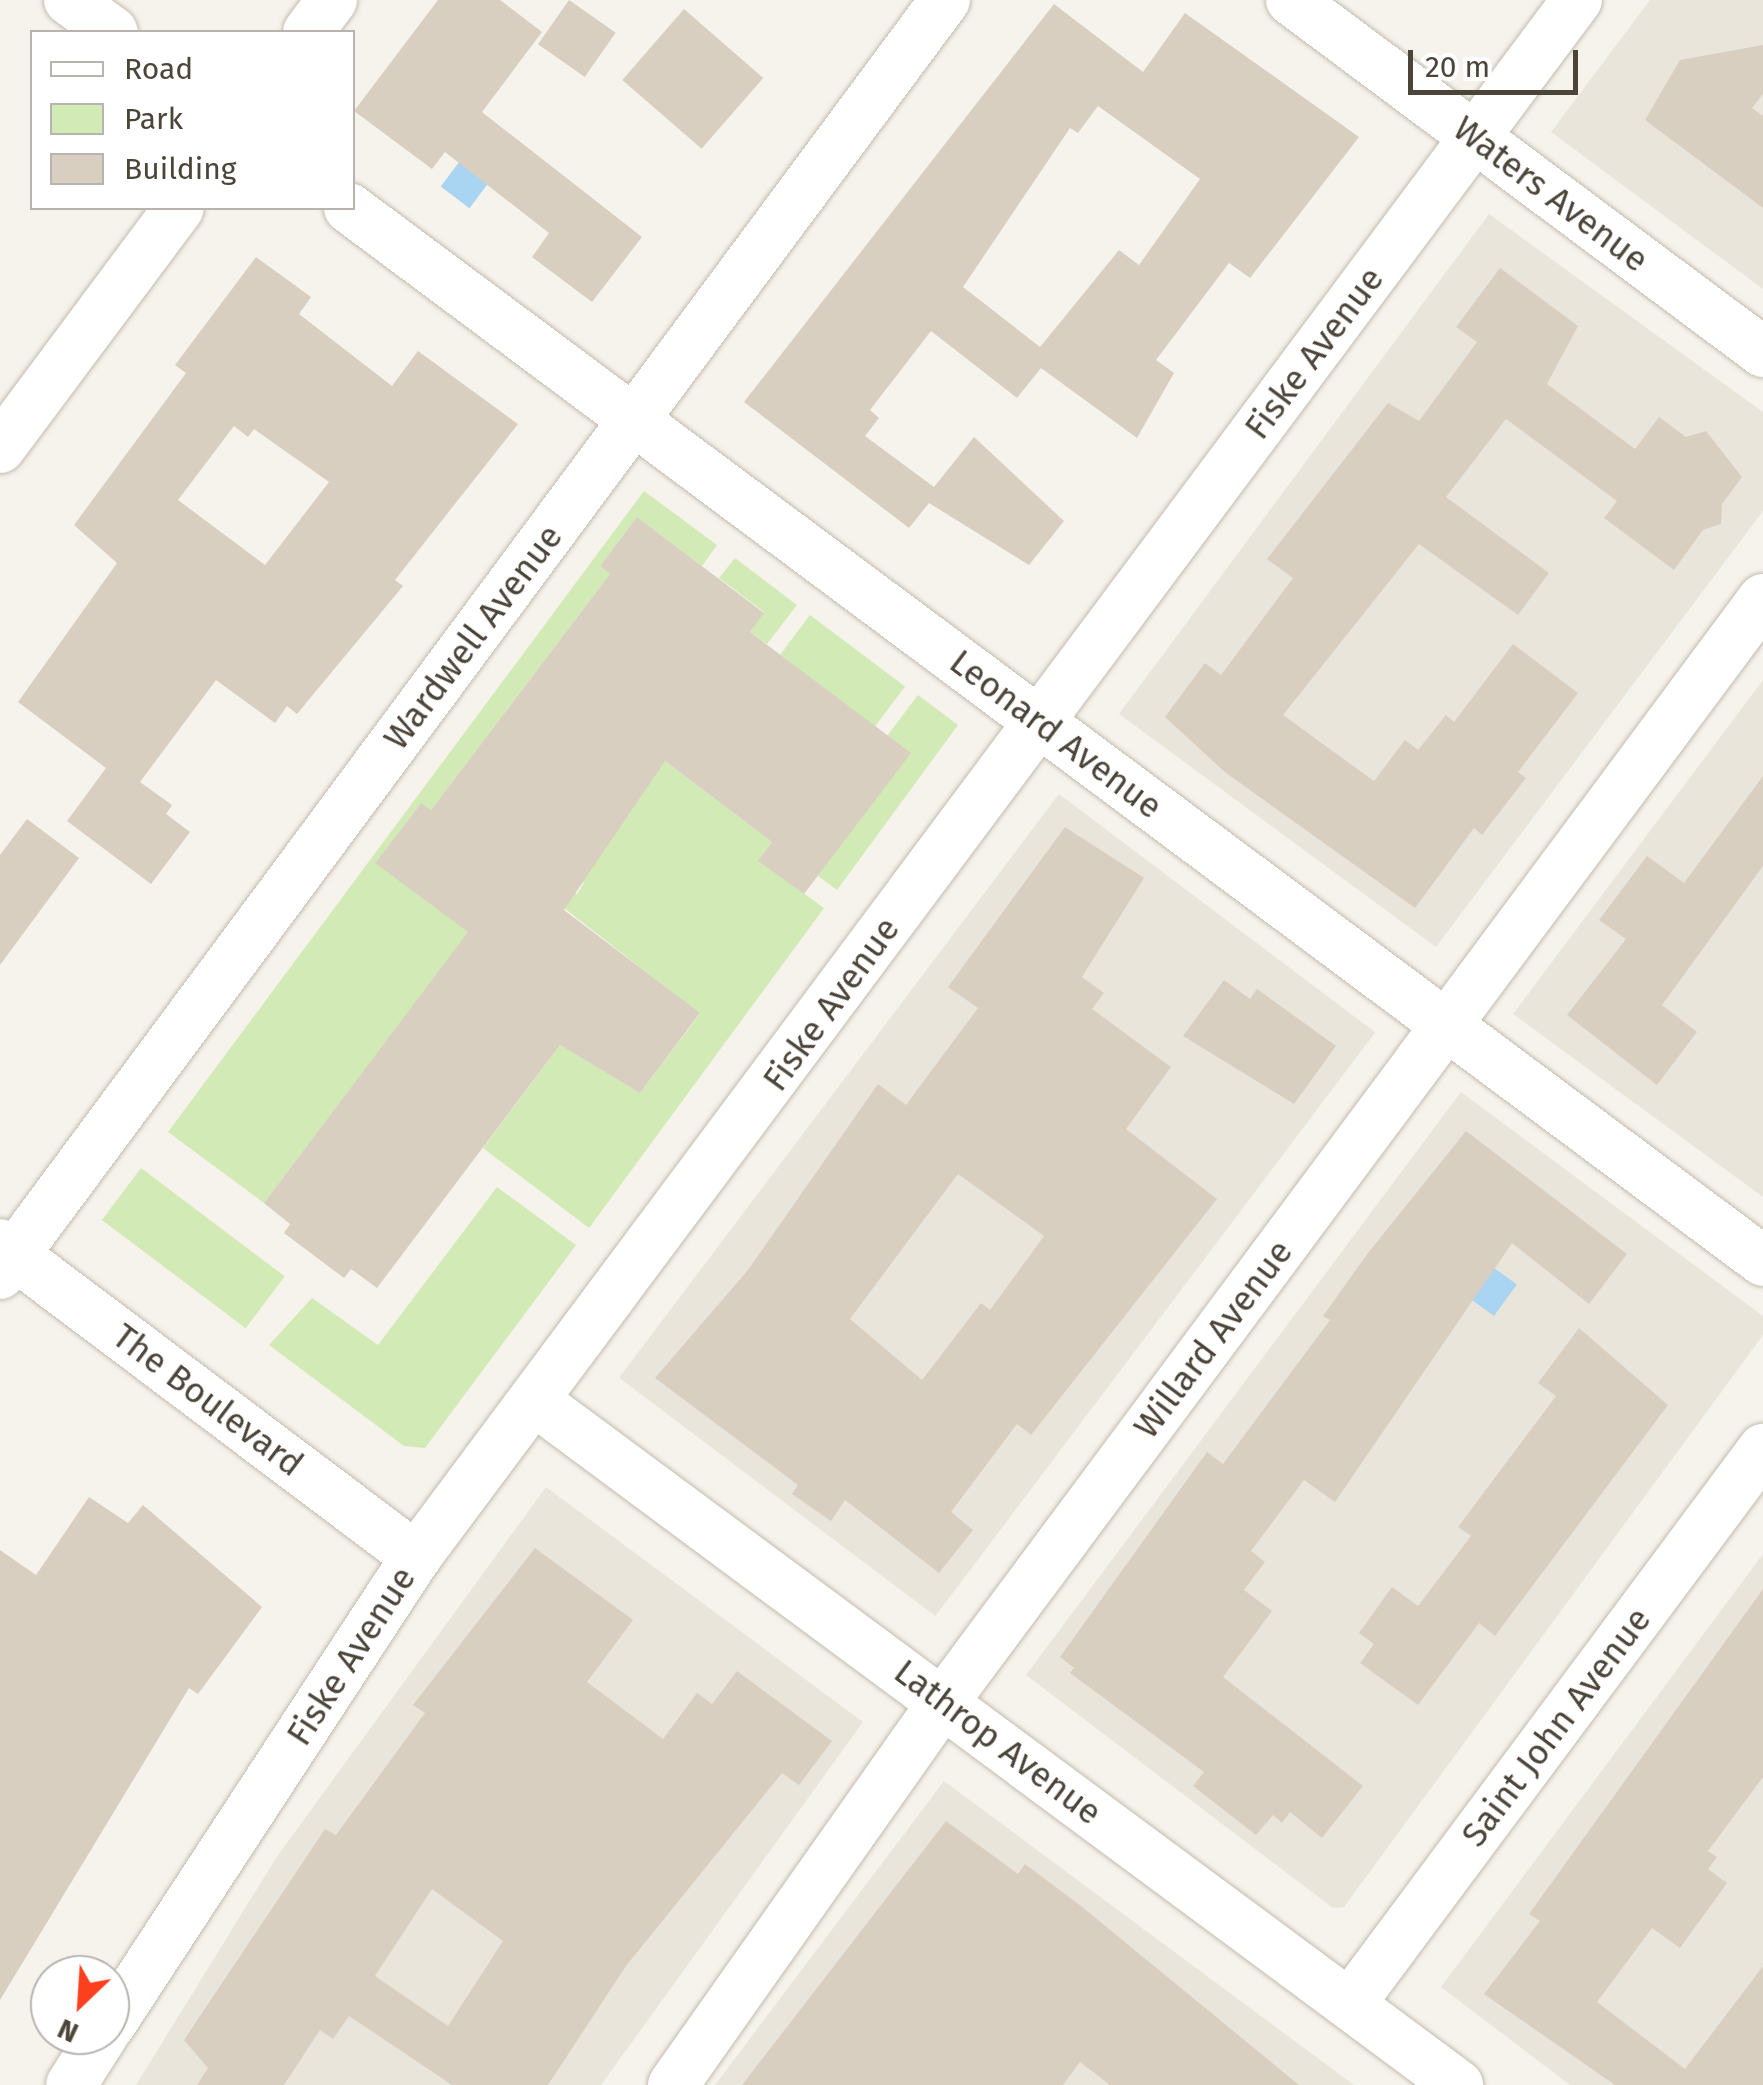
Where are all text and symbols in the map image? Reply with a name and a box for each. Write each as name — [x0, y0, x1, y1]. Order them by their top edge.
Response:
legend — [30, 30, 355, 210]
scale bar — [1413, 30, 1583, 92]
text: 20 m — [1425, 49, 1490, 85]
text: Road — [124, 51, 193, 87]
text: Park — [124, 101, 183, 137]
street label: Waters Avenue — [1445, 107, 1657, 281]
text: Building — [124, 151, 236, 187]
street label: Fiske Avenue — [1236, 259, 1392, 447]
street label: Wardwell Avenue — [375, 516, 571, 758]
street label: Leonard Avenue — [942, 641, 1170, 827]
street label: Fiske Avenue — [754, 909, 908, 1099]
street label: Willard Avenue — [1125, 1232, 1301, 1446]
street label: The Boulevard — [105, 1315, 311, 1485]
street label: Fiske Avenue — [278, 1559, 424, 1753]
street label: Saint John Avenue — [1453, 1599, 1659, 1855]
street label: Lathrop Avenue — [886, 1650, 1110, 1834]
north arrow — [30, 1955, 130, 2055]
text: N — [53, 2012, 83, 2050]

